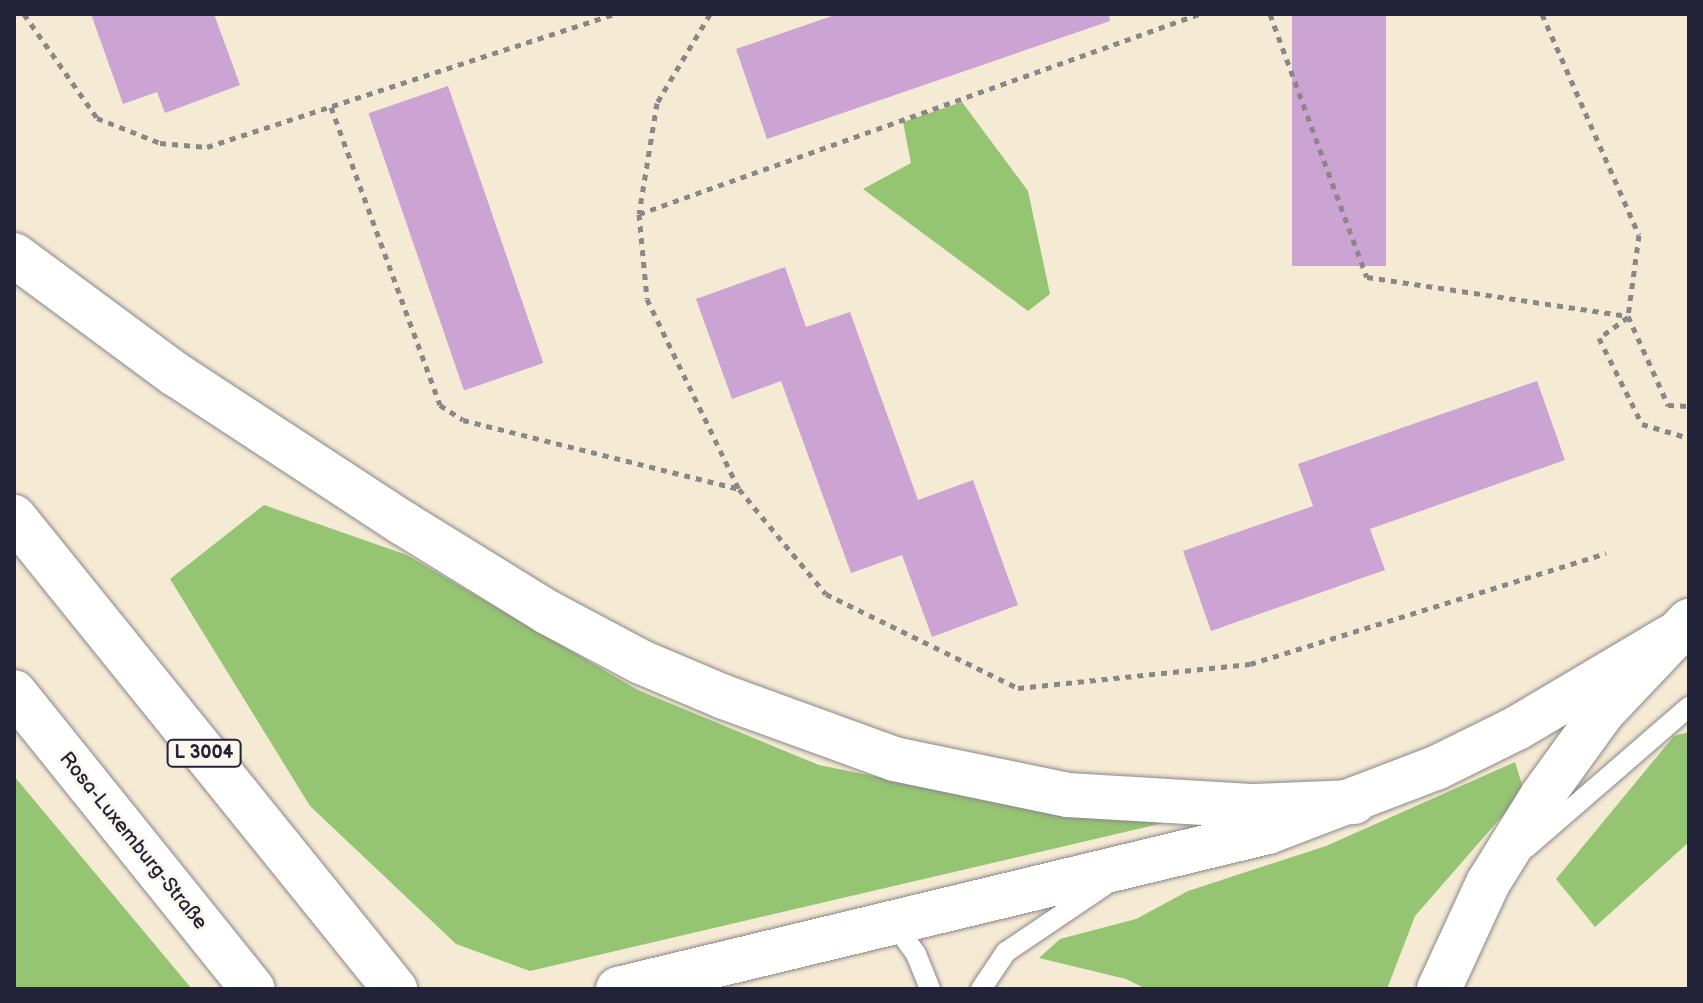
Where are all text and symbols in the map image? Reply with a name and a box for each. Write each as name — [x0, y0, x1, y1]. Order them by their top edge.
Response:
road number: L 3004 — [166, 739, 242, 767]
street label: Rosa-Luxemburg-Straße — [54, 747, 212, 935]

